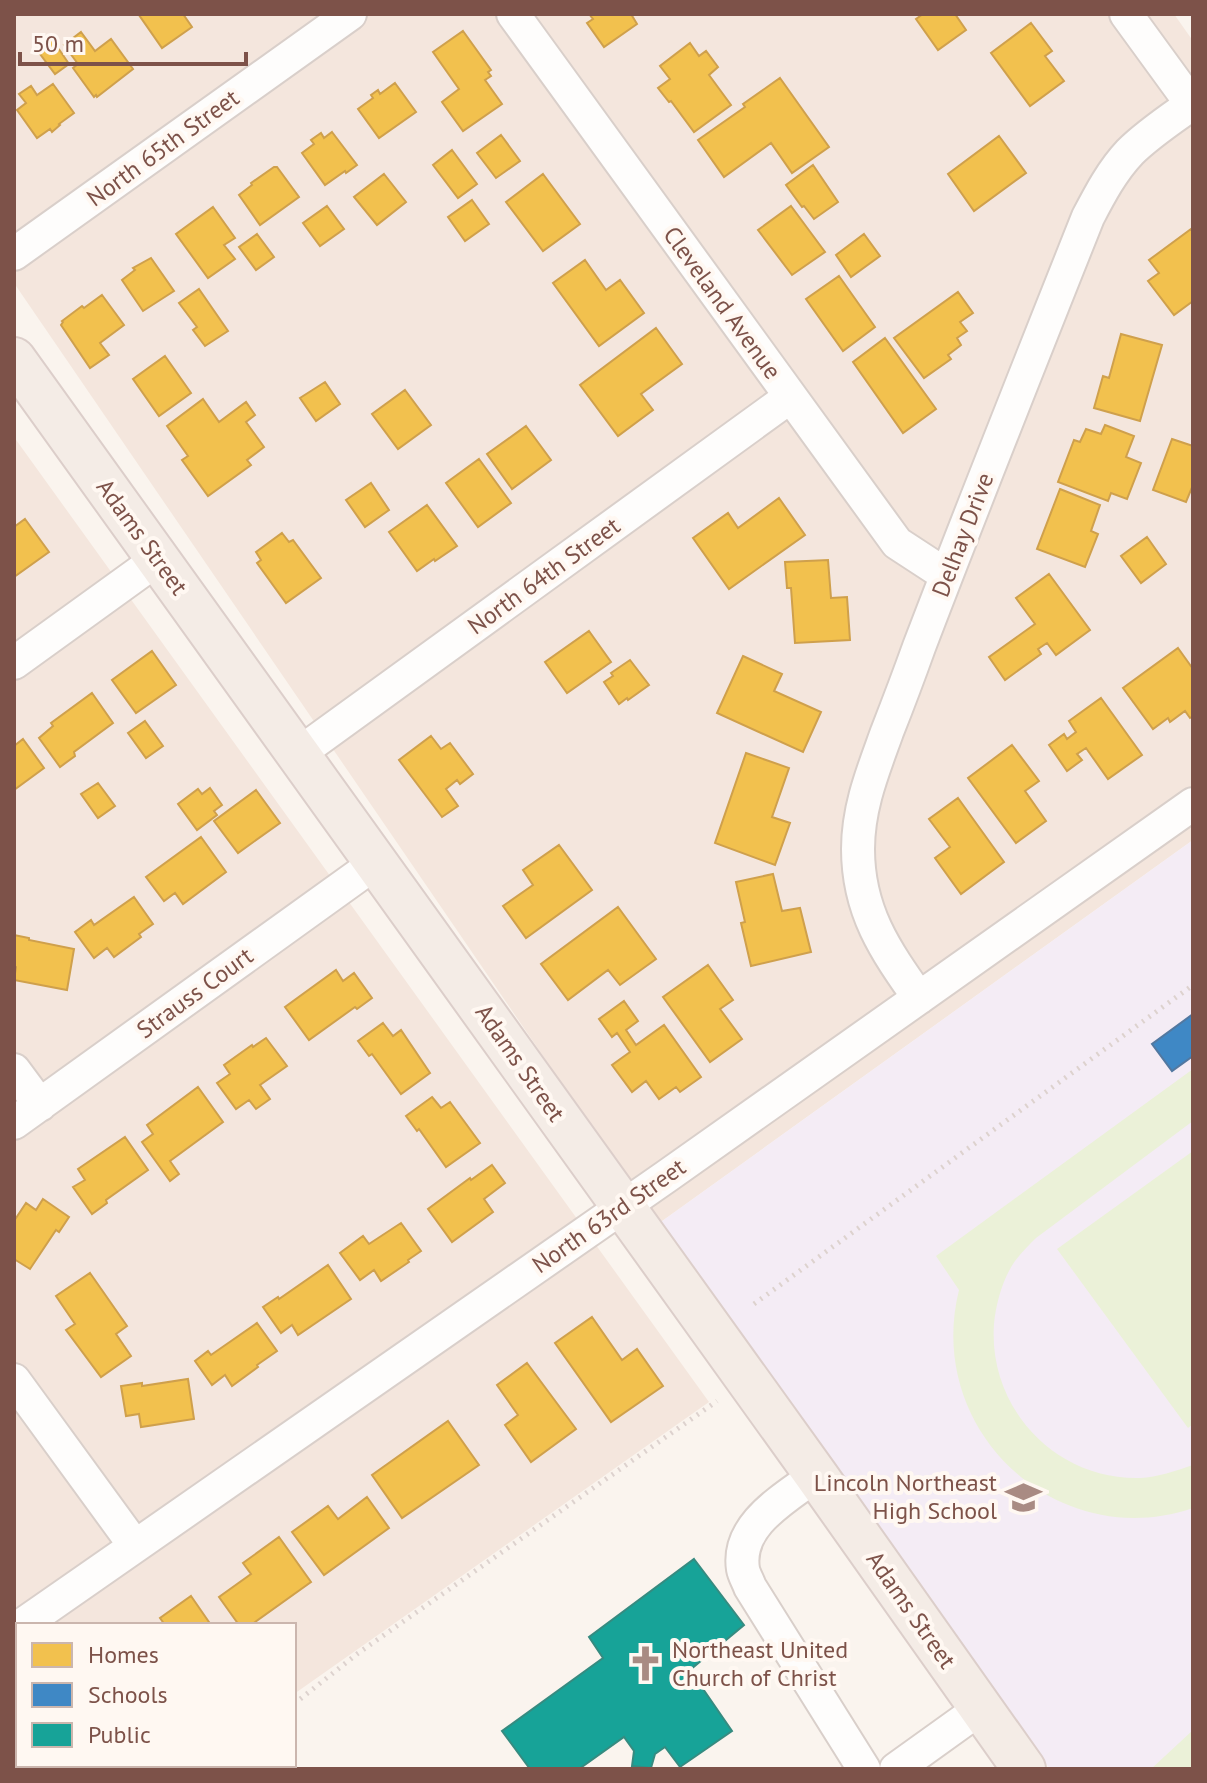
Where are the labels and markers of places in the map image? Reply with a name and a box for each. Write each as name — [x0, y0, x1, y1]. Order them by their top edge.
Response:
place label: Lincoln Northeast High School — [814, 1467, 997, 1526]
school or university icon: Lincoln Northeast High School — [1004, 1478, 1042, 1516]
place label: Northeast United Church of Christ — [672, 1634, 848, 1693]
church icon: Northeast United Church of Christ — [627, 1645, 665, 1683]

